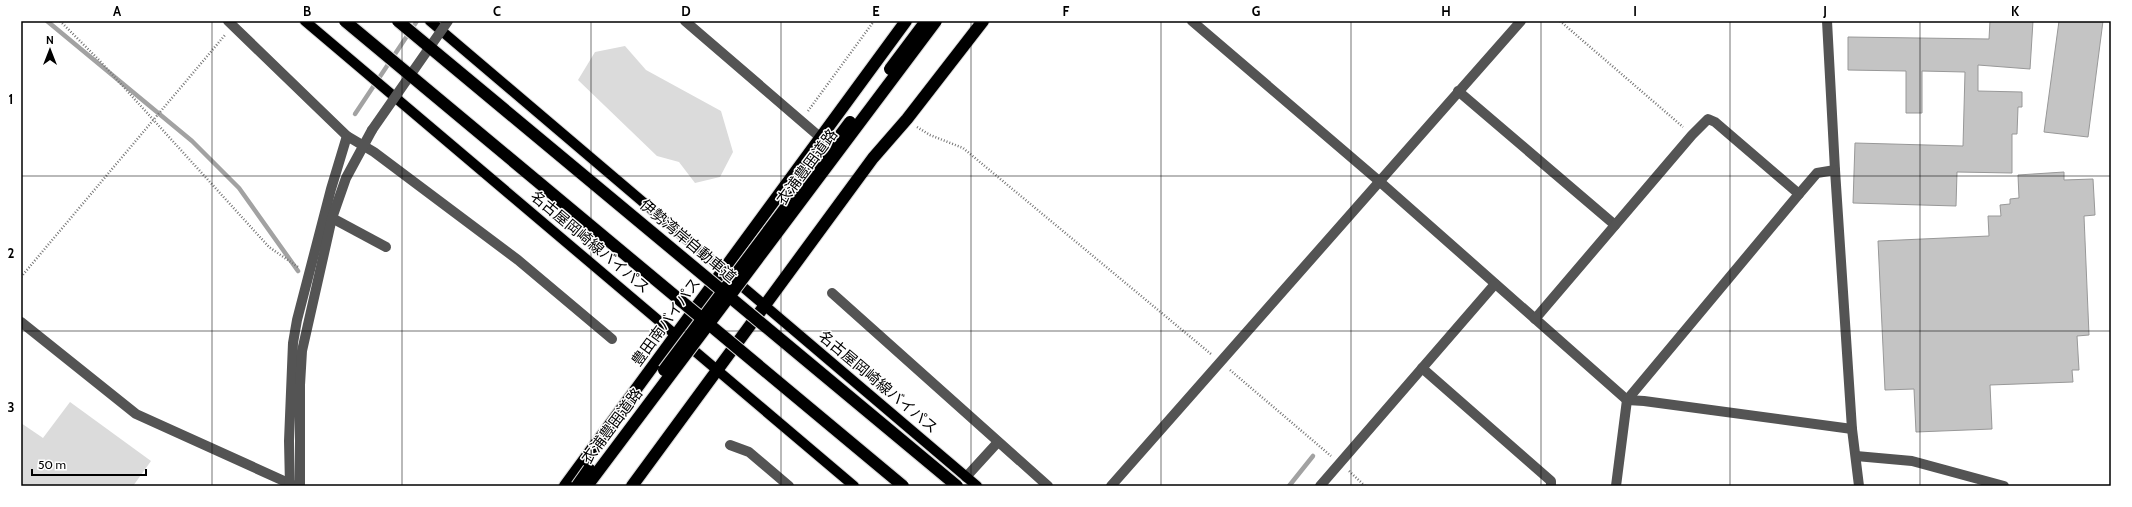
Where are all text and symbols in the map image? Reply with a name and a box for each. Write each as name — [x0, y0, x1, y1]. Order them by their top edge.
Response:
text: A — [113, 3, 122, 19]
text: B — [303, 3, 311, 19]
text: C — [493, 3, 501, 19]
text: D — [681, 3, 691, 19]
text: E — [872, 3, 880, 19]
text: F — [1063, 3, 1070, 19]
text: G — [1252, 3, 1261, 19]
text: H — [1441, 3, 1451, 19]
text: I — [1633, 3, 1637, 19]
text: J — [1822, 3, 1827, 19]
text: K — [2011, 3, 2020, 19]
north arrow — [30, 30, 70, 70]
text: N — [46, 33, 54, 47]
text: 1 — [9, 91, 13, 107]
street label: 衣浦豊田道路 — [773, 126, 841, 208]
street label: 名古屋岡崎線バイパス — [527, 187, 653, 297]
street label: 伊勢湾岸自動車道 — [636, 196, 740, 286]
text: 2 — [8, 245, 15, 261]
street label: 豊田南バイパス — [628, 274, 704, 370]
street label: 名古屋岡崎線バイパス — [815, 327, 941, 437]
street label: 衣浦豊田道路 — [578, 385, 646, 467]
text: 3 — [7, 399, 15, 415]
scale bar — [32, 451, 146, 477]
text: 50 m — [38, 457, 66, 472]

